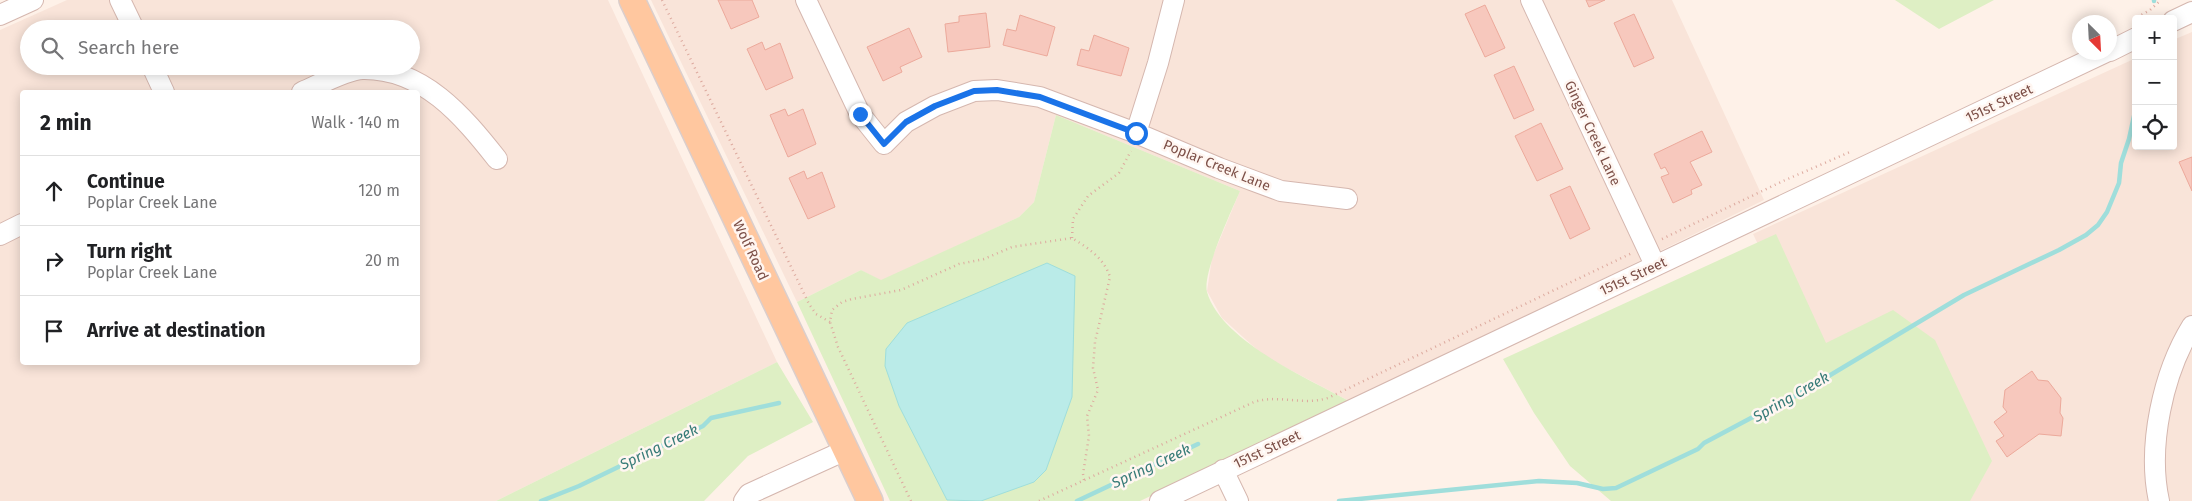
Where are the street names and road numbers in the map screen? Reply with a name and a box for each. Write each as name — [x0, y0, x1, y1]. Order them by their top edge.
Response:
street label: Ginger Creek Lane — [1561, 78, 1624, 188]
street label: 151st Street — [1963, 80, 2036, 126]
street label: Poplar Creek Lane — [1161, 136, 1273, 195]
street label: Wolf Road — [729, 217, 772, 283]
street label: 151st Street — [1597, 253, 1670, 299]
street label: 151st Street — [1231, 426, 1304, 472]

